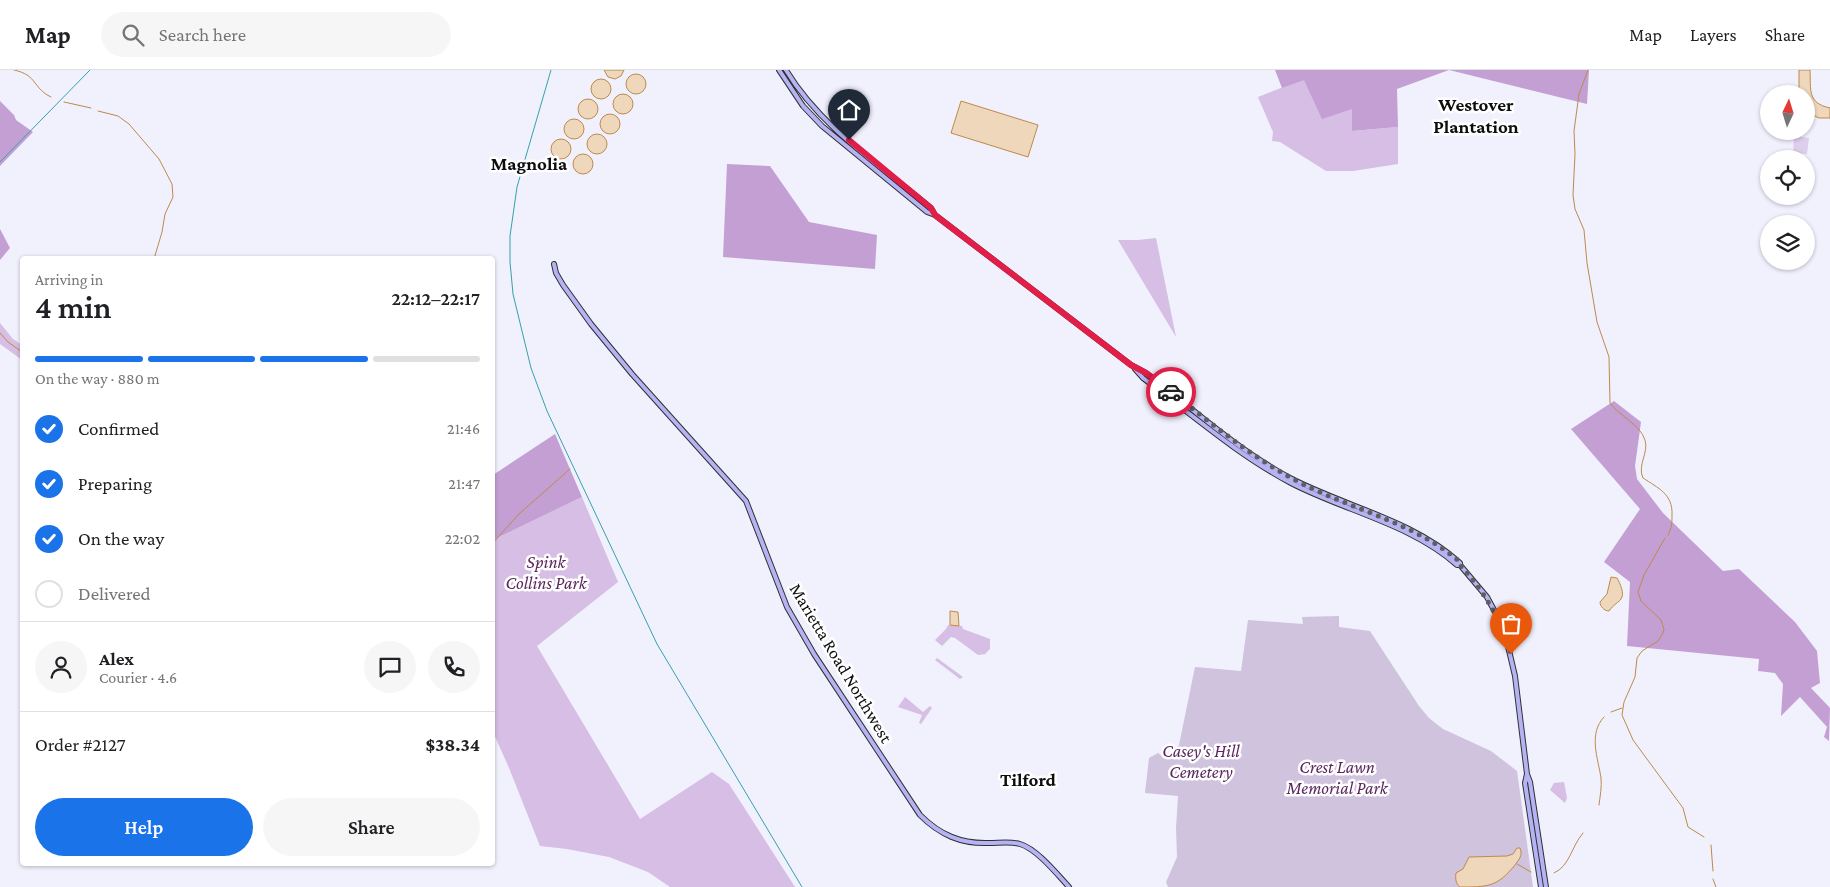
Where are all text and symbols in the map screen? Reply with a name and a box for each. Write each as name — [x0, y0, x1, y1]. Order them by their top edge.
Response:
search box — [101, 12, 451, 57]
text: Map — [25, 21, 71, 48]
icon: search — [119, 21, 147, 49]
text: Search here — [159, 24, 246, 45]
text: Map — [1629, 25, 1662, 45]
text: Layers — [1690, 25, 1737, 45]
text: Share — [1765, 25, 1805, 45]
north arrow — [1760, 85, 1815, 140]
map controls — [1760, 85, 1815, 270]
pin — [828, 89, 870, 140]
district label: Westover Plantation — [1433, 94, 1519, 137]
icon: home — [835, 96, 863, 124]
button: locate — [1760, 150, 1815, 205]
district label: Magnolia — [491, 153, 568, 174]
button: layers — [1760, 215, 1815, 270]
text: Arriving in — [35, 271, 103, 288]
text: 22:12–22:17 — [391, 288, 480, 309]
text: 4 min — [35, 289, 111, 325]
courier — [1146, 367, 1196, 417]
text: On the way · 880 m — [35, 370, 160, 387]
icon: car — [1157, 378, 1185, 406]
icon: check — [35, 415, 63, 443]
text: Confirmed — [78, 418, 159, 439]
text: 21:46 — [447, 420, 480, 437]
icon: check — [35, 470, 63, 498]
text: Preparing — [78, 473, 152, 494]
text: 21:47 — [448, 475, 480, 492]
icon: check — [35, 525, 63, 553]
text: On the way — [78, 528, 164, 549]
text: 22:02 — [445, 530, 480, 547]
park label: Spink Collins Park — [505, 552, 588, 593]
street label: Marietta Road Northwest — [785, 580, 897, 747]
text: Delivered — [78, 583, 151, 604]
pin — [1490, 603, 1532, 654]
icon: bag — [1497, 610, 1525, 638]
button: person — [35, 641, 87, 693]
button: chat — [364, 641, 416, 693]
button: phone — [428, 641, 480, 693]
text: Alex — [99, 648, 134, 669]
text: Courier · 4.6 — [99, 669, 177, 686]
text: Order #2127 — [35, 734, 125, 755]
text: $38.34 — [425, 734, 480, 755]
park label: Casey's Hill Cemetery — [1162, 741, 1240, 782]
park label: Crest Lawn Memorial Park — [1285, 757, 1389, 798]
district label: Tilford — [1000, 769, 1057, 790]
button: Help — [35, 798, 253, 856]
button: Share — [263, 798, 480, 856]

